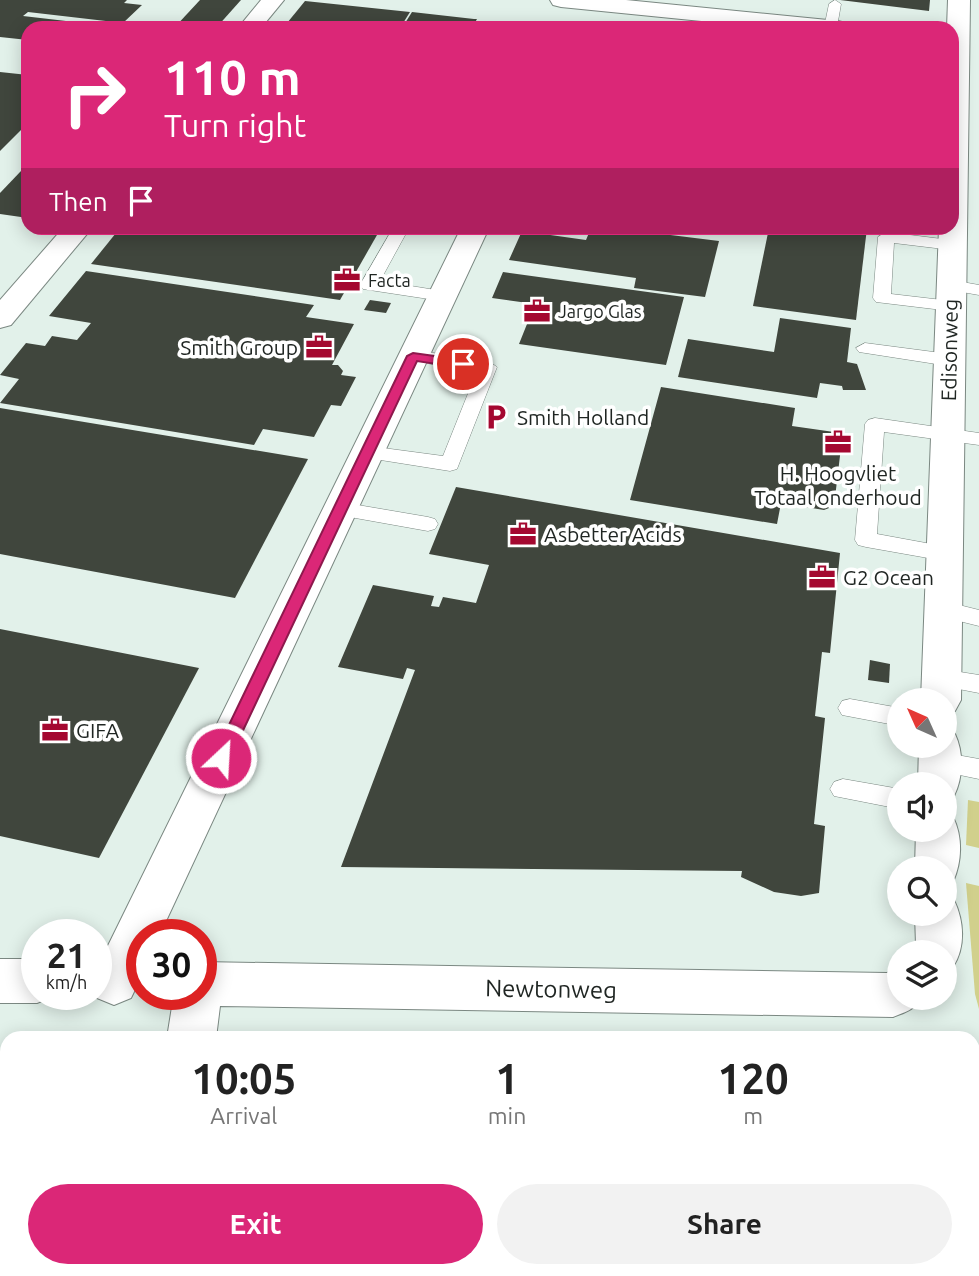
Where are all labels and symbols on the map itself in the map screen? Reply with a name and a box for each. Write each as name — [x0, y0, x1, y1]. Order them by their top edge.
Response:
office icon: Facta — [332, 265, 362, 295]
place label: Facta — [368, 270, 411, 290]
office icon: Jargo Glas — [522, 296, 552, 326]
street label: Edisonweg — [936, 299, 962, 401]
place label: Jargo Glas — [558, 301, 642, 321]
office icon: Smith Group — [304, 332, 334, 362]
pin — [433, 334, 493, 394]
place label: Smith Group — [180, 335, 298, 359]
parking icon: Smith Holland — [481, 402, 511, 432]
place label: Smith Holland — [517, 405, 649, 429]
office icon: H. Hoogvliet Totaal onderhoud — [823, 427, 853, 457]
place label: H. Hoogvliet Totaal onderhoud — [754, 461, 922, 509]
office icon: Asbetter Acids — [508, 519, 538, 549]
place label: Asbetter Acids — [544, 522, 682, 546]
office icon: G2 Ocean — [807, 562, 837, 592]
place label: G2 Ocean — [843, 565, 934, 589]
north arrow — [887, 688, 957, 758]
office icon: GIFA — [40, 715, 70, 745]
place label: GIFA — [76, 718, 120, 742]
position arrow — [184, 721, 258, 795]
speed limit sign: 30 — [126, 919, 217, 1010]
street label: Newtonweg — [485, 974, 617, 1004]

